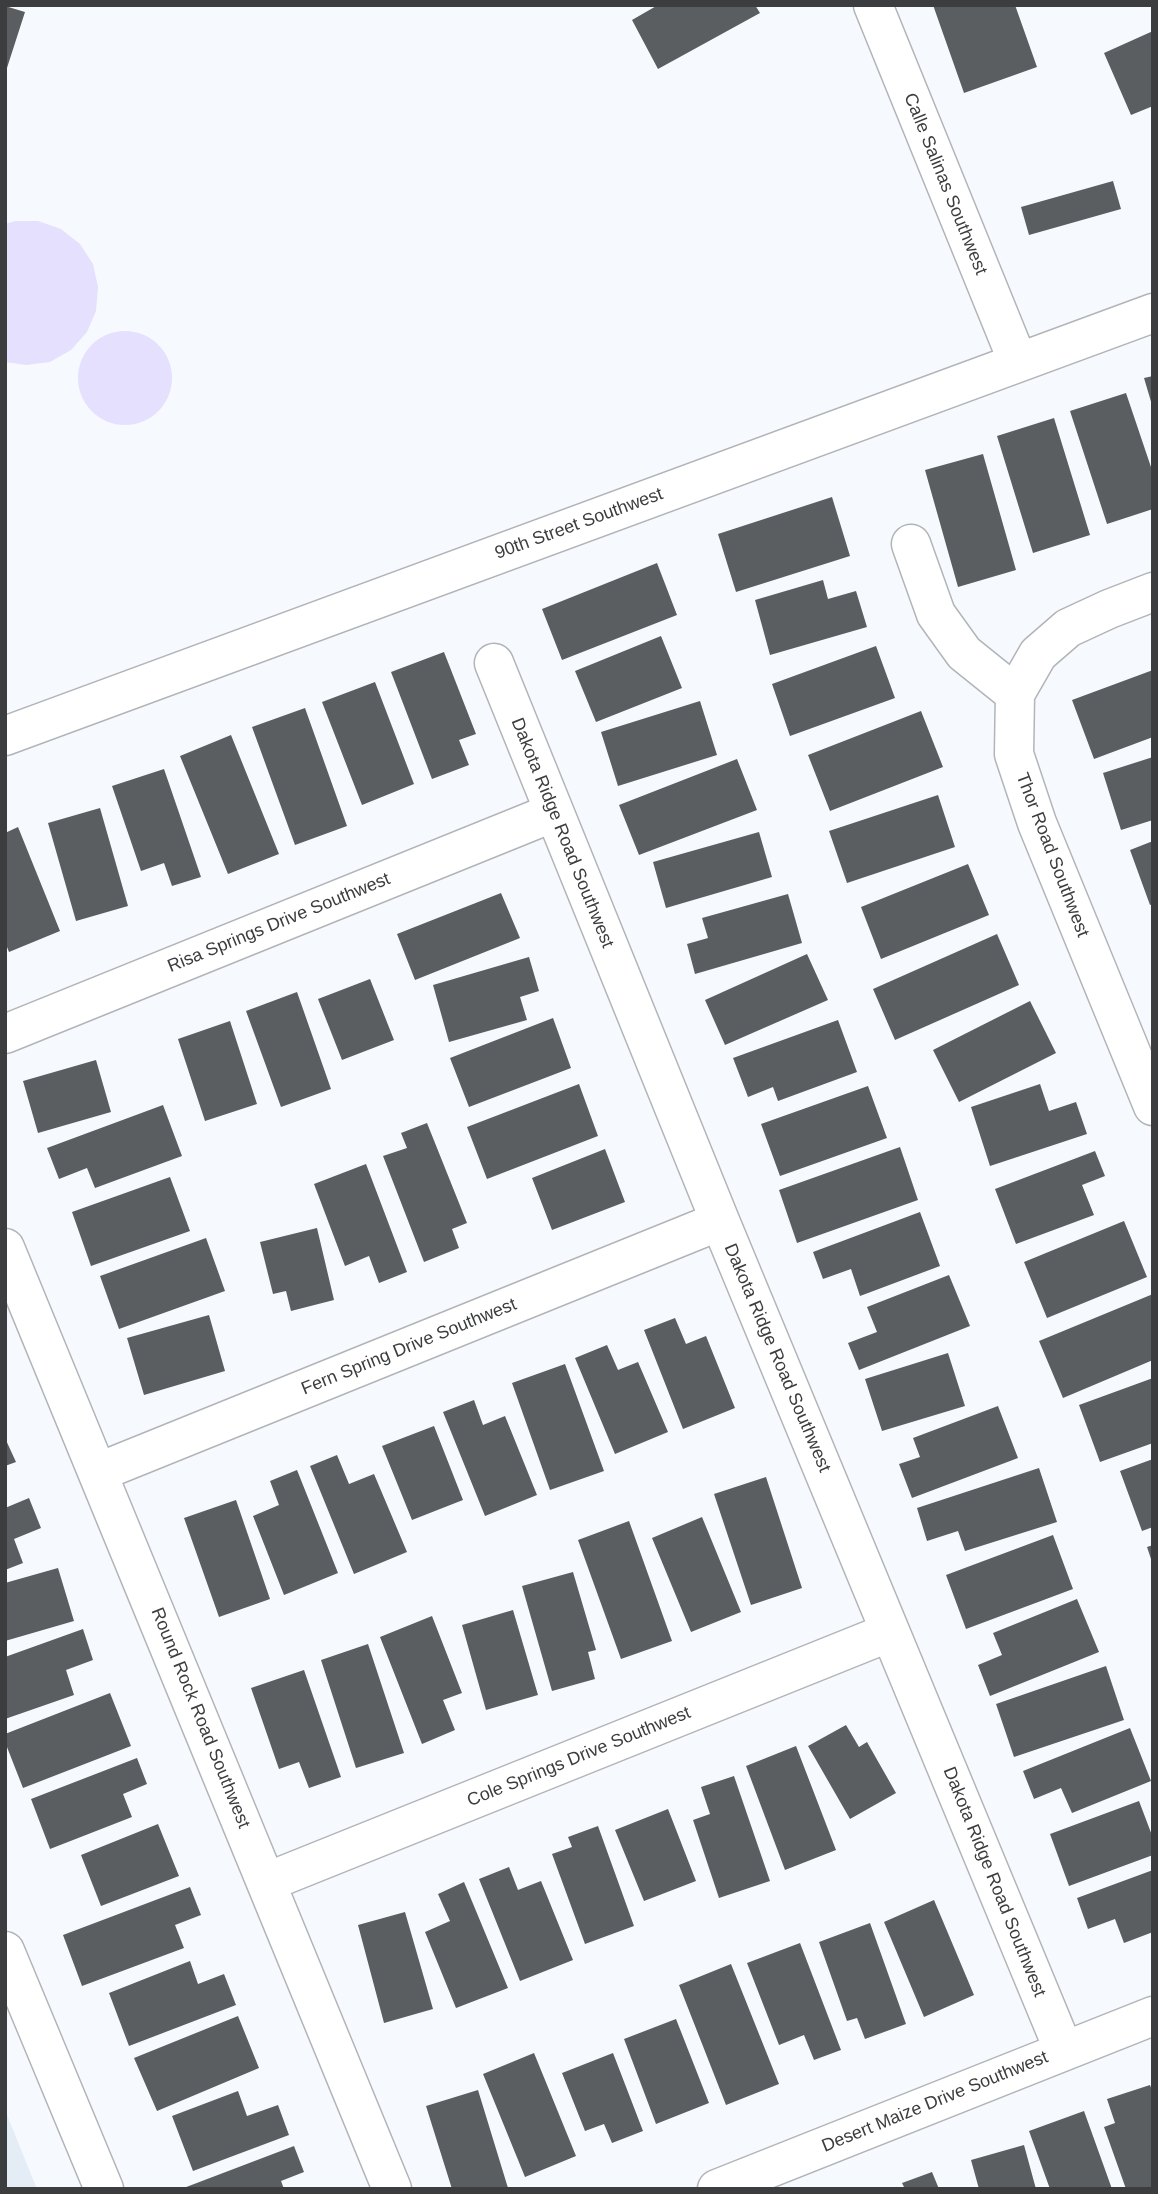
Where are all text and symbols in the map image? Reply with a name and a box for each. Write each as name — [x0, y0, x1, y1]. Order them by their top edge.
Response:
street label: Calle Salinas Southwest — [899, 90, 991, 278]
street label: 90th Street Southwest — [492, 484, 666, 564]
street label: Dakota Ridge Road Southwest — [506, 715, 618, 951]
street label: Thor Road Southwest — [1011, 770, 1093, 940]
street label: Risa Springs Drive Southwest — [165, 868, 393, 978]
street label: Dakota Ridge Road Southwest — [719, 1240, 835, 1476]
street label: Fern Spring Drive Southwest — [298, 1294, 520, 1400]
street label: Round Rock Road Southwest — [146, 1604, 254, 1832]
street label: Cole Springs Drive Southwest — [464, 1702, 694, 1812]
street label: Dakota Ridge Road Southwest — [938, 1764, 1050, 2000]
street label: Desert Maize Drive Southwest — [819, 2047, 1051, 2157]

